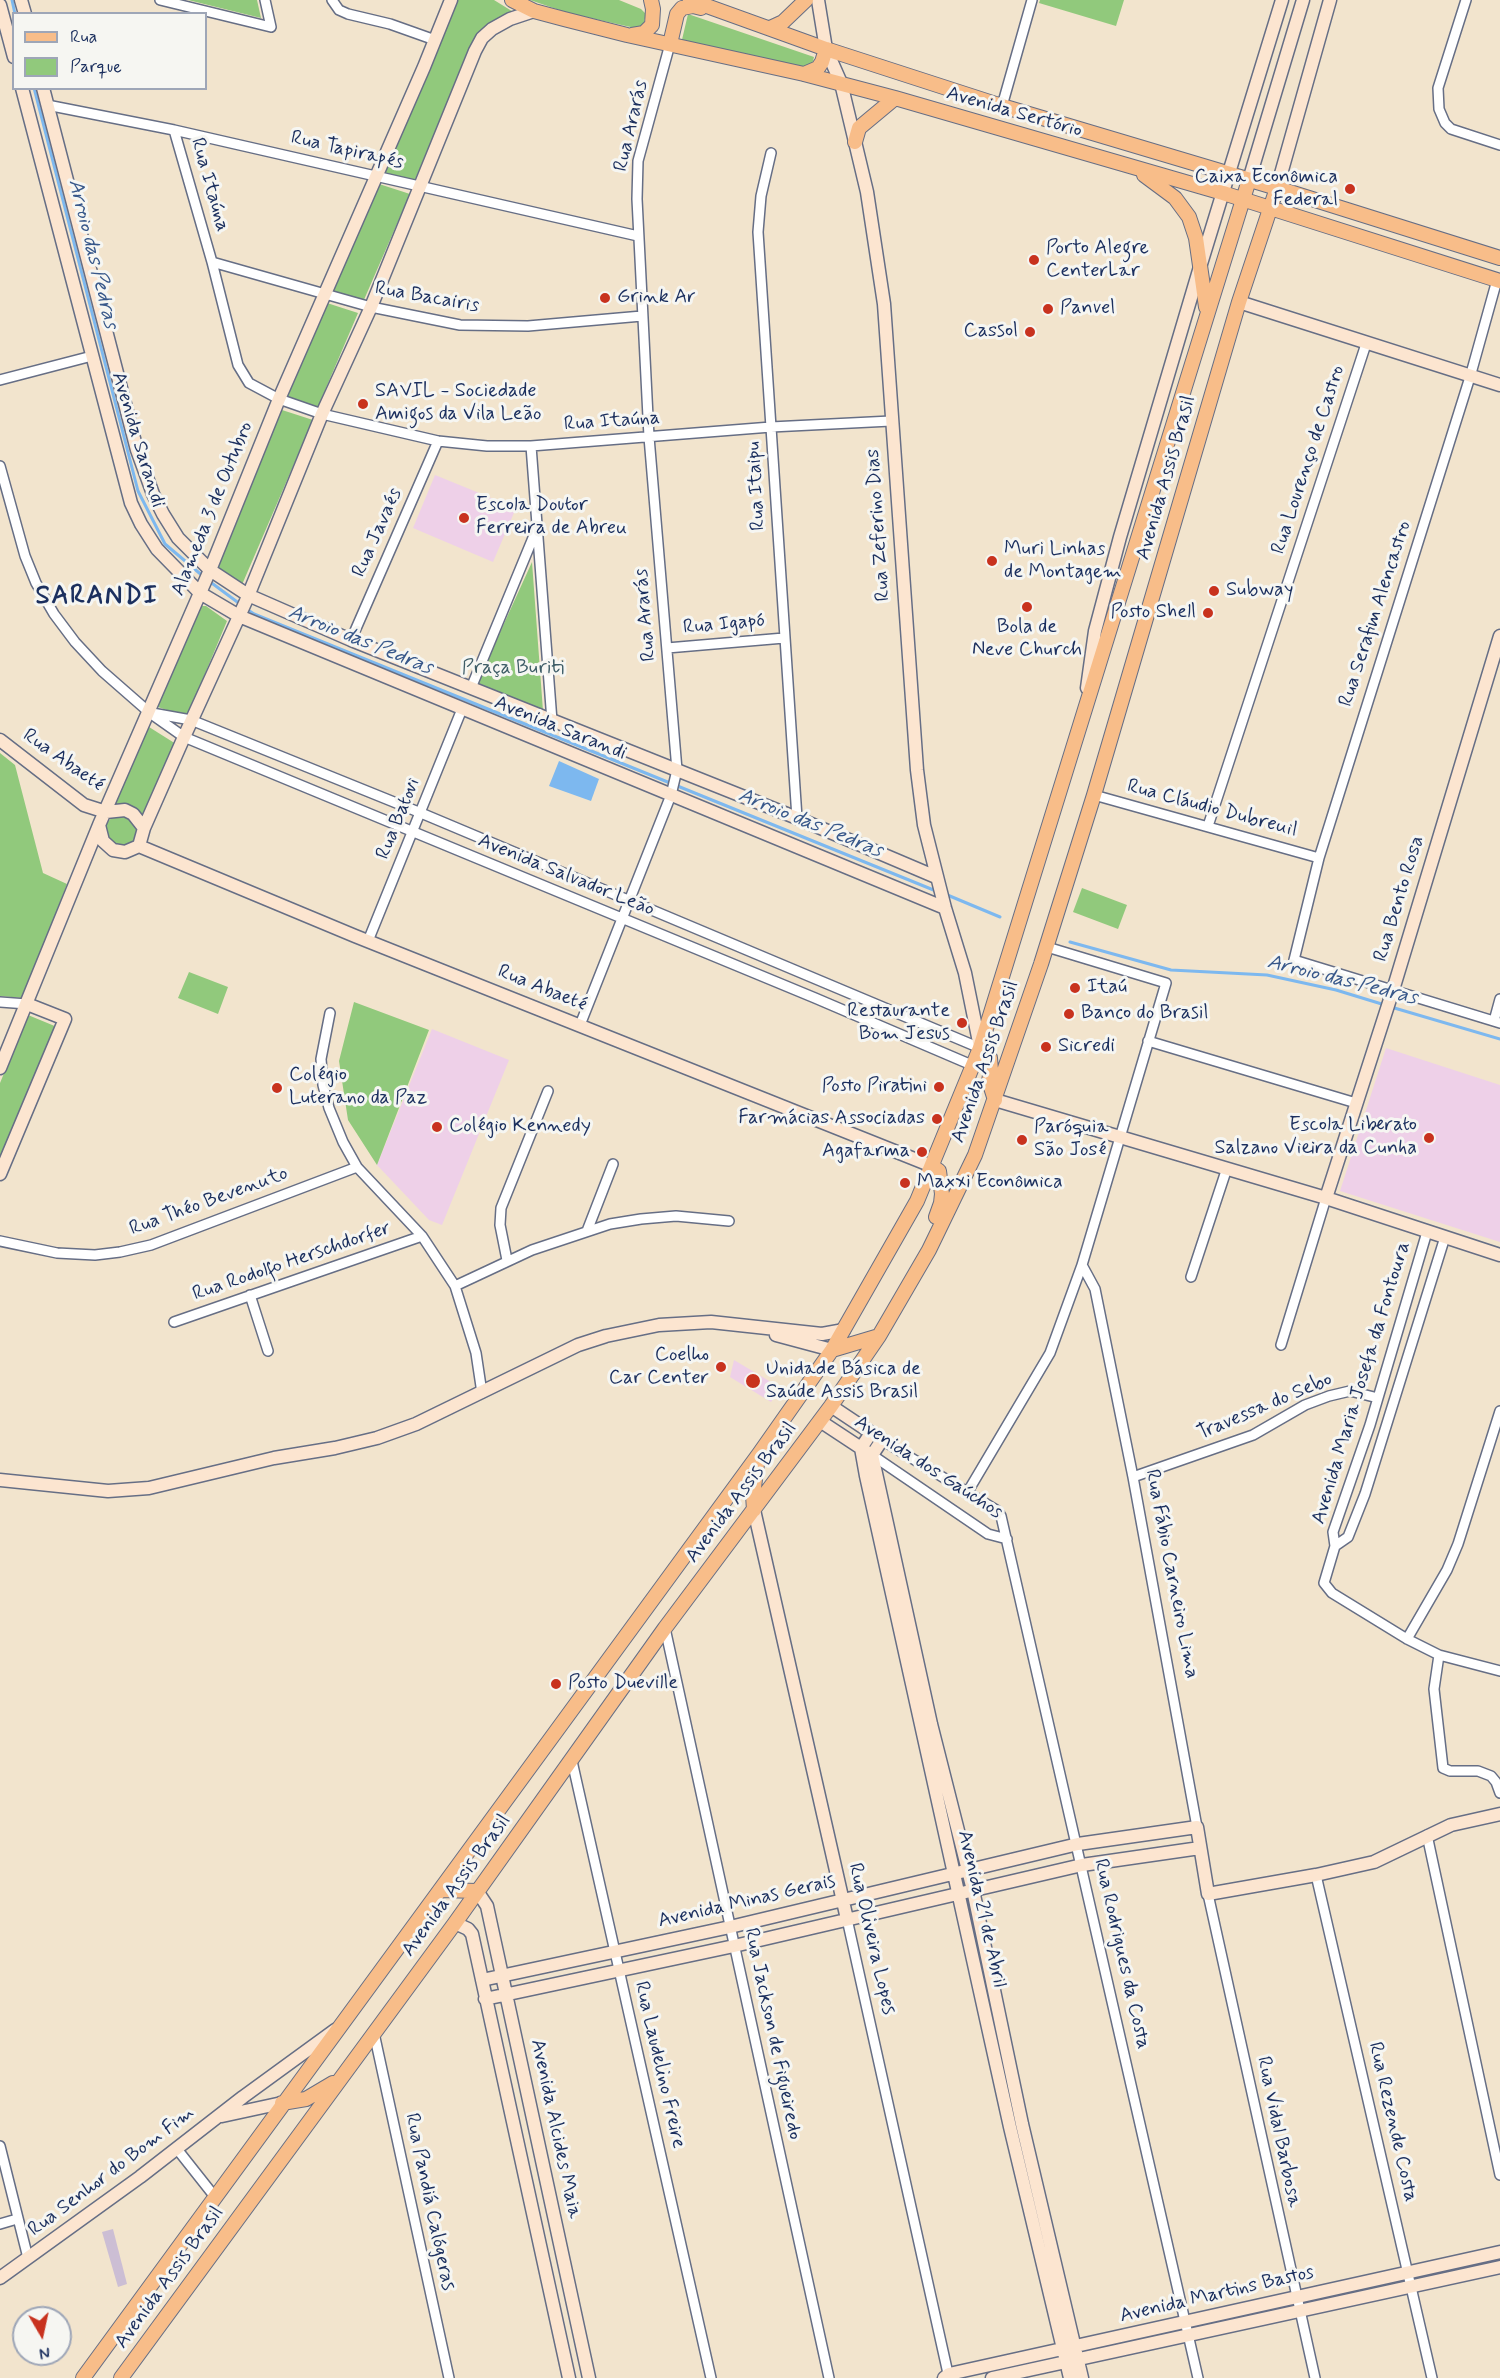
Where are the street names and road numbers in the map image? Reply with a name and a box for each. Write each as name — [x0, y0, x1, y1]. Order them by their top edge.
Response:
street label: Rua Ararás — [610, 78, 654, 174]
street label: Avenida Sertório — [943, 82, 1085, 144]
street label: Rua Tapirapés — [288, 126, 406, 176]
street label: Rua Itaúna — [184, 135, 234, 235]
street label: Rua Bacairis — [373, 277, 481, 319]
street label: Rua Lourenço de Castro — [1267, 363, 1351, 557]
street label: Avenida Sarandi — [105, 369, 169, 511]
street label: Avenida Assis Brasil — [1132, 393, 1202, 563]
street label: Rua Itaúna — [563, 407, 661, 437]
street label: Alameda 3 de Outubro — [167, 418, 259, 600]
street label: Rua Itaipu — [743, 441, 771, 531]
street label: Rua Zeferino Dias — [862, 448, 896, 602]
street label: Rua Javaés — [348, 485, 408, 581]
street label: Rua Serafim Alencastro — [1335, 518, 1417, 710]
street label: Rua Ararás — [630, 568, 662, 662]
street label: Rua Igapó — [682, 609, 766, 641]
street label: Avenida Sarandi — [490, 692, 630, 766]
street label: Rua Abaeté — [18, 724, 108, 798]
street label: Rua Batovi — [372, 775, 426, 863]
street label: Rua Cláudio Dubreuil — [1124, 775, 1300, 843]
street label: Avenida Salvador Leão — [474, 830, 658, 922]
street label: Rua Bento Rosa — [1369, 833, 1431, 965]
street label: Rua Abaeté — [494, 960, 590, 1018]
street label: Avenida Assis Brasil — [947, 978, 1025, 1146]
street label: Rua Théo Bevenuto — [127, 1162, 291, 1242]
street label: Rua Rodolfo Herschdorfer — [190, 1217, 394, 1307]
street label: Avenida Maria Josefa da Fontoura — [1308, 1239, 1416, 1527]
street label: Travessa do Sebo — [1194, 1368, 1336, 1446]
street label: Avenida dos Gaúchos — [849, 1411, 1007, 1525]
street label: Avenida Assis Brasil — [681, 1418, 803, 1568]
street label: Rua Fábio Carneiro Lima — [1139, 1467, 1203, 1681]
street label: Avenida Assis Brasil — [397, 1810, 517, 1962]
street label: Avenida 21 de Abril — [951, 1828, 1011, 1990]
street label: Rua Rodrigues da Costa — [1087, 1856, 1155, 2052]
street label: Rua Oliveira Lopes — [842, 1861, 900, 2017]
street label: Avenida Minas Gerais — [656, 1870, 838, 1934]
street label: Rua Jackson de Figueiredo — [738, 1926, 806, 2142]
street label: Rua Laudelino Freire — [628, 1979, 690, 2151]
street label: Avenida Alcides Maia — [524, 2037, 586, 2221]
street label: Rua Rezende Costa — [1362, 2040, 1422, 2204]
street label: Rua Vidal Barbosa — [1250, 2054, 1306, 2210]
street label: Rua Senhor do Bom Fim — [24, 2102, 200, 2242]
street label: Rua Pandiá Calógeras — [399, 2111, 459, 2293]
street label: Avenida Assis Brasil — [110, 2202, 230, 2354]
street label: Avenida Martins Bastos — [1118, 2261, 1316, 2329]

